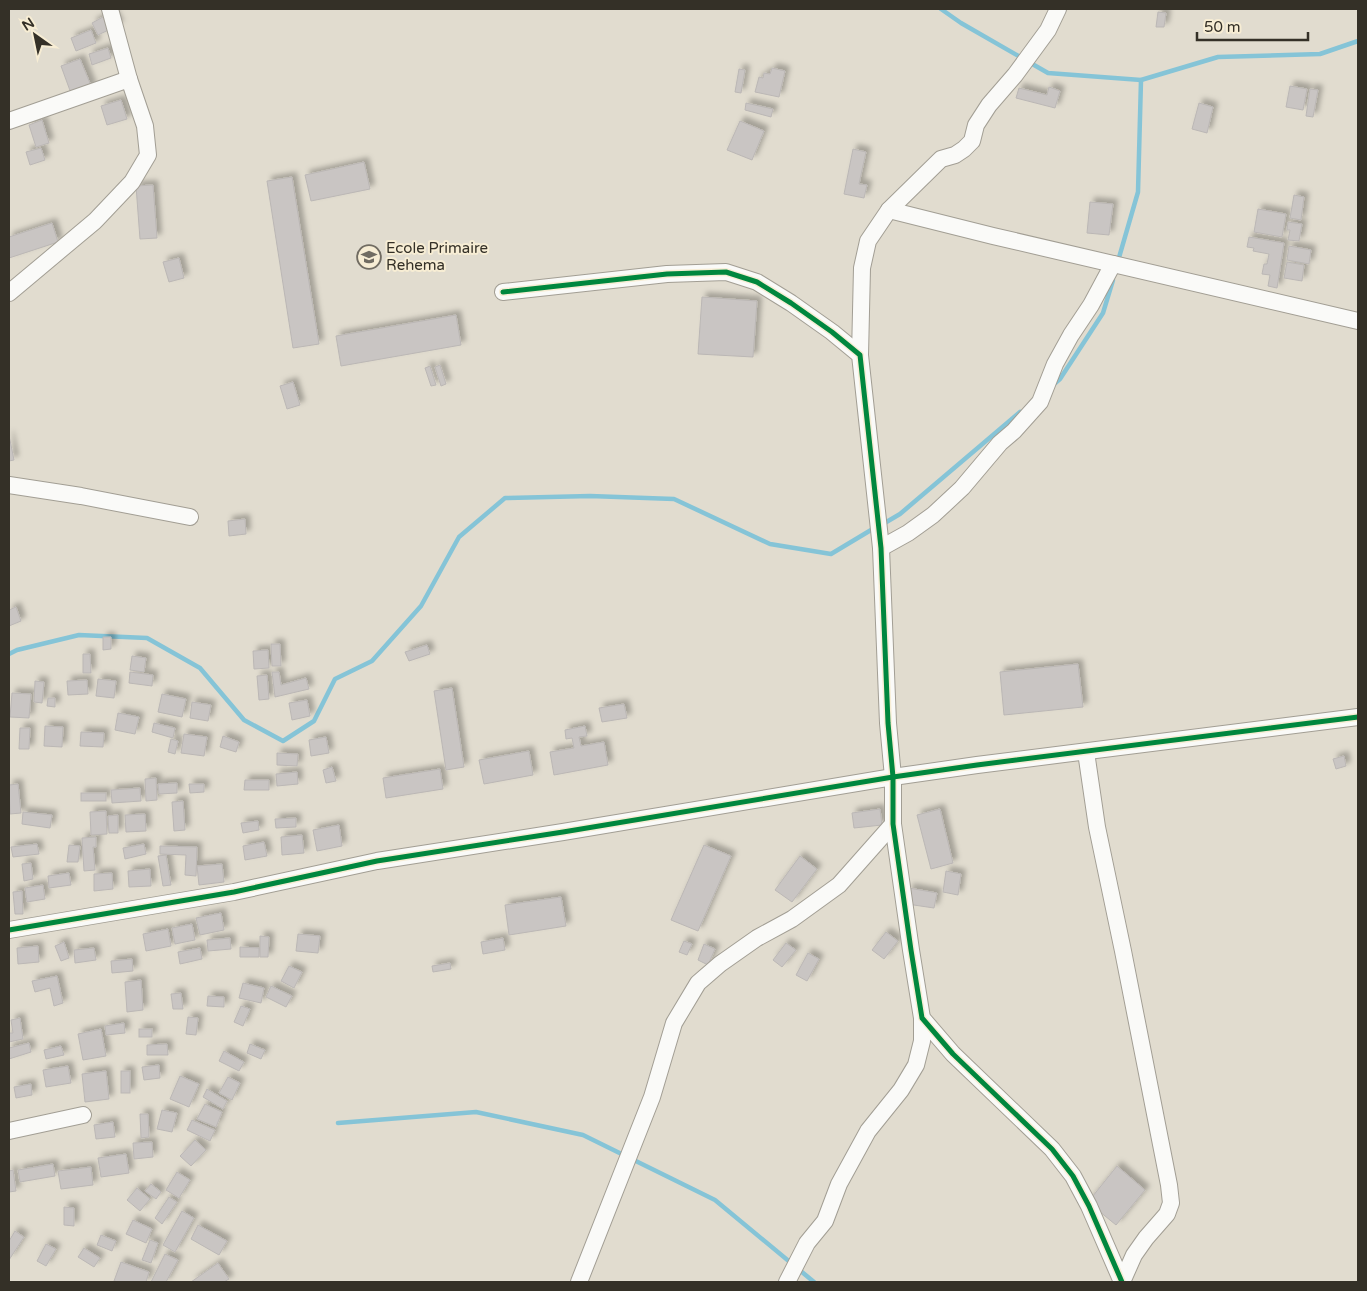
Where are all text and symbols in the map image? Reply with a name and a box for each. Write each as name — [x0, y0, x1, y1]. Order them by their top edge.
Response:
north arrow — [10, 10, 60, 60]
scale bar — [1197, 10, 1308, 42]
text: N — [19, 14, 38, 35]
text: 50 m — [1204, 18, 1241, 36]
place label: Ecole Primaire Rehema — [386, 239, 488, 274]
school or university icon: Ecole Primaire Rehema — [356, 244, 382, 270]

